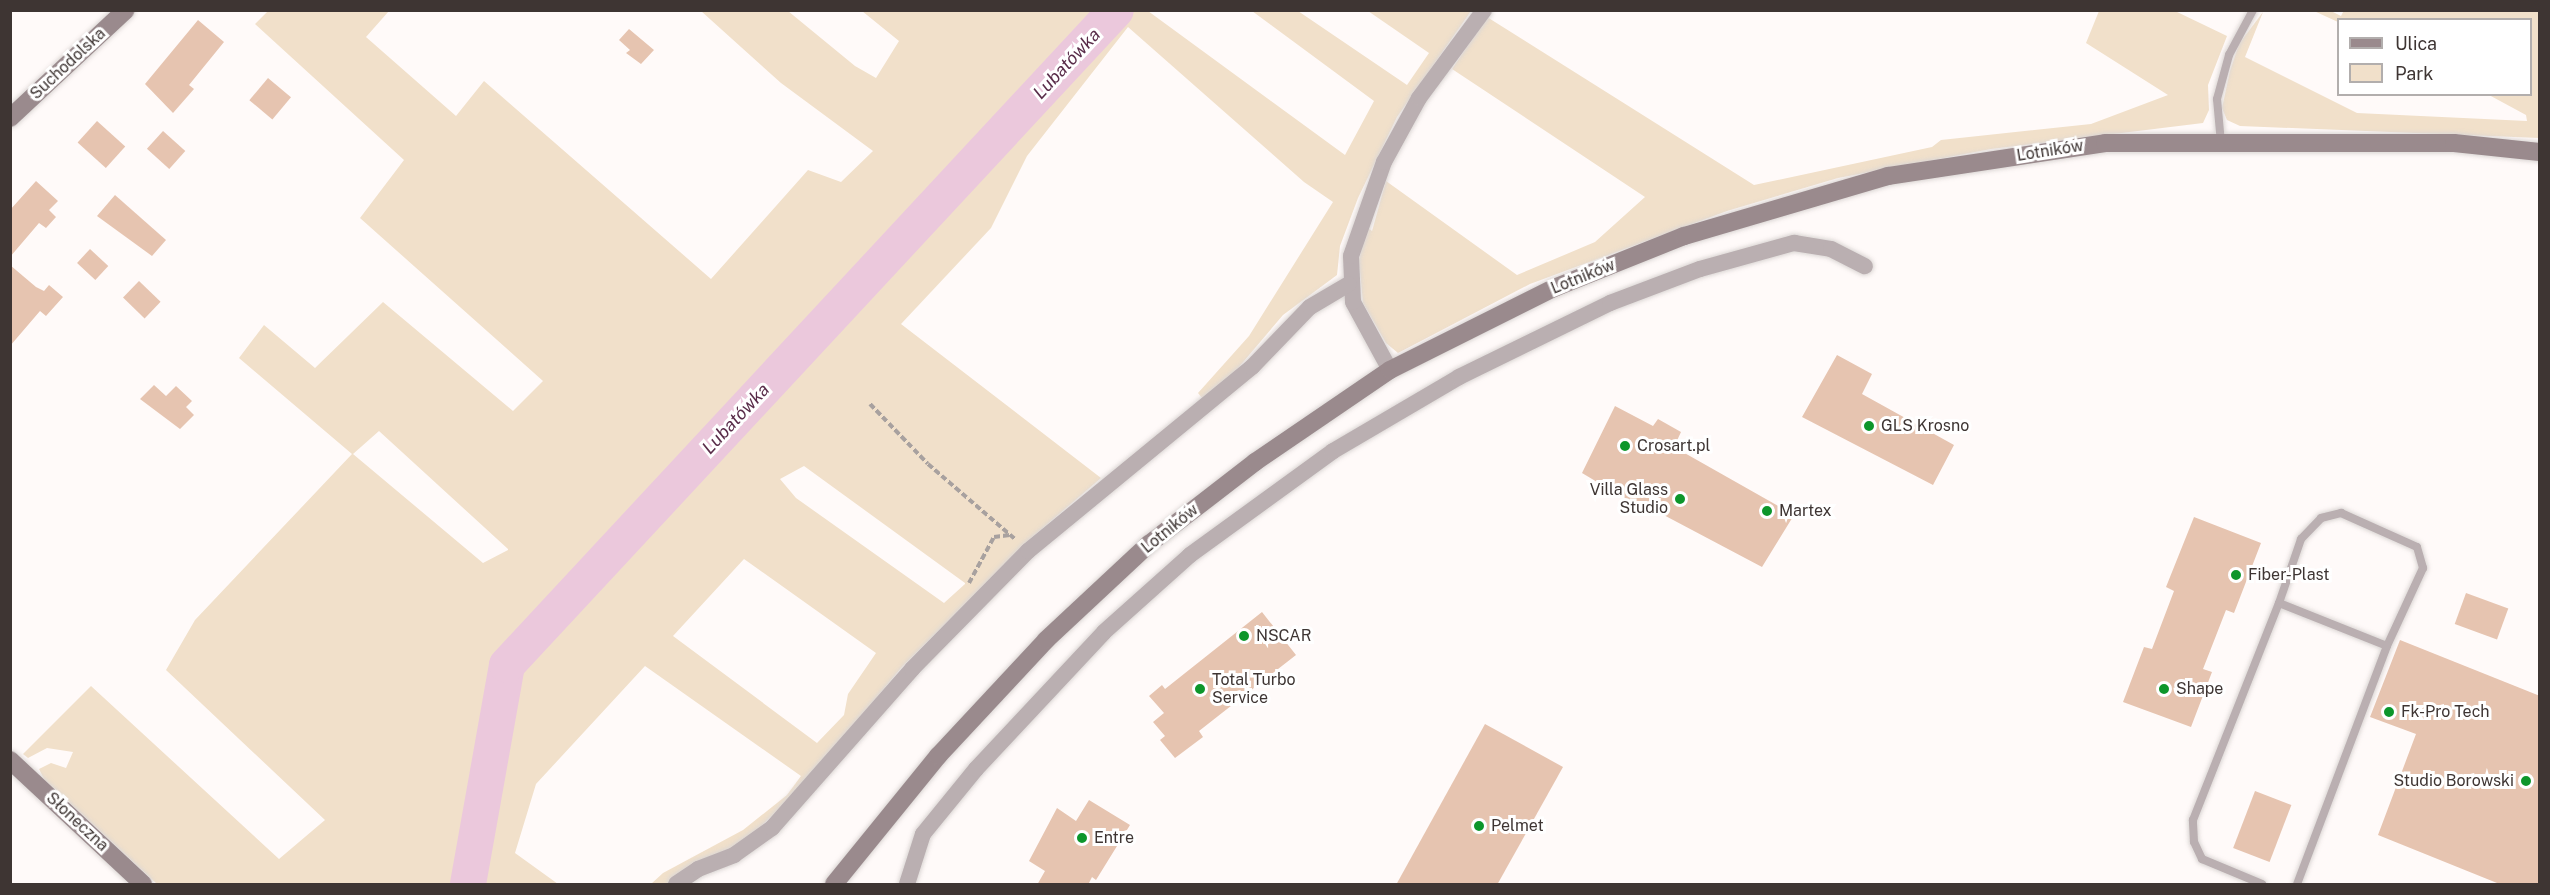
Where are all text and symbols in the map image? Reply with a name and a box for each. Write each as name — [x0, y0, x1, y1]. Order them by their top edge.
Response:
legend — [2337, 18, 2532, 96]
street label: Suchodolska — [26, 24, 110, 104]
water label: Lubatówka — [1029, 24, 1105, 104]
text: Ulica — [2395, 33, 2437, 54]
text: Park — [2395, 63, 2433, 84]
street label: Lotników — [2015, 136, 2085, 166]
street label: Lotników — [1548, 256, 1618, 298]
water label: Lubatówka — [698, 379, 774, 459]
place label: GLS Krosno — [1881, 416, 1969, 436]
marker: GLS Krosno — [1862, 419, 1876, 433]
place label: Crosart.pl — [1637, 436, 1710, 456]
marker: Crosart.pl — [1618, 439, 1632, 453]
place label: Villa Glass Studio — [1590, 480, 1668, 518]
marker: Villa Glass Studio — [1673, 492, 1687, 506]
street label: Lotników — [1138, 500, 1202, 558]
place label: Martex — [1779, 501, 1832, 521]
marker: Martex — [1760, 504, 1774, 518]
place label: Fiber-Plast — [2248, 565, 2330, 585]
marker: Fiber-Plast — [2229, 568, 2243, 582]
place label: NSCAR — [1256, 626, 1312, 646]
marker: NSCAR — [1237, 629, 1251, 643]
place label: Total Turbo Service — [1212, 670, 1296, 708]
place label: Shape — [2176, 679, 2223, 699]
marker: Total Turbo Service — [1193, 682, 1207, 696]
marker: Shape — [2157, 682, 2171, 696]
place label: Fk-Pro Tech — [2401, 702, 2490, 722]
marker: Fk-Pro Tech — [2382, 705, 2396, 719]
place label: Studio Borowski — [2393, 771, 2514, 791]
marker: Studio Borowski — [2519, 774, 2533, 788]
street label: Słoneczna — [42, 789, 112, 855]
place label: Pelmet — [1491, 816, 1544, 836]
marker: Pelmet — [1472, 819, 1486, 833]
place label: Entre — [1094, 828, 1134, 848]
marker: Entre — [1075, 831, 1089, 845]

